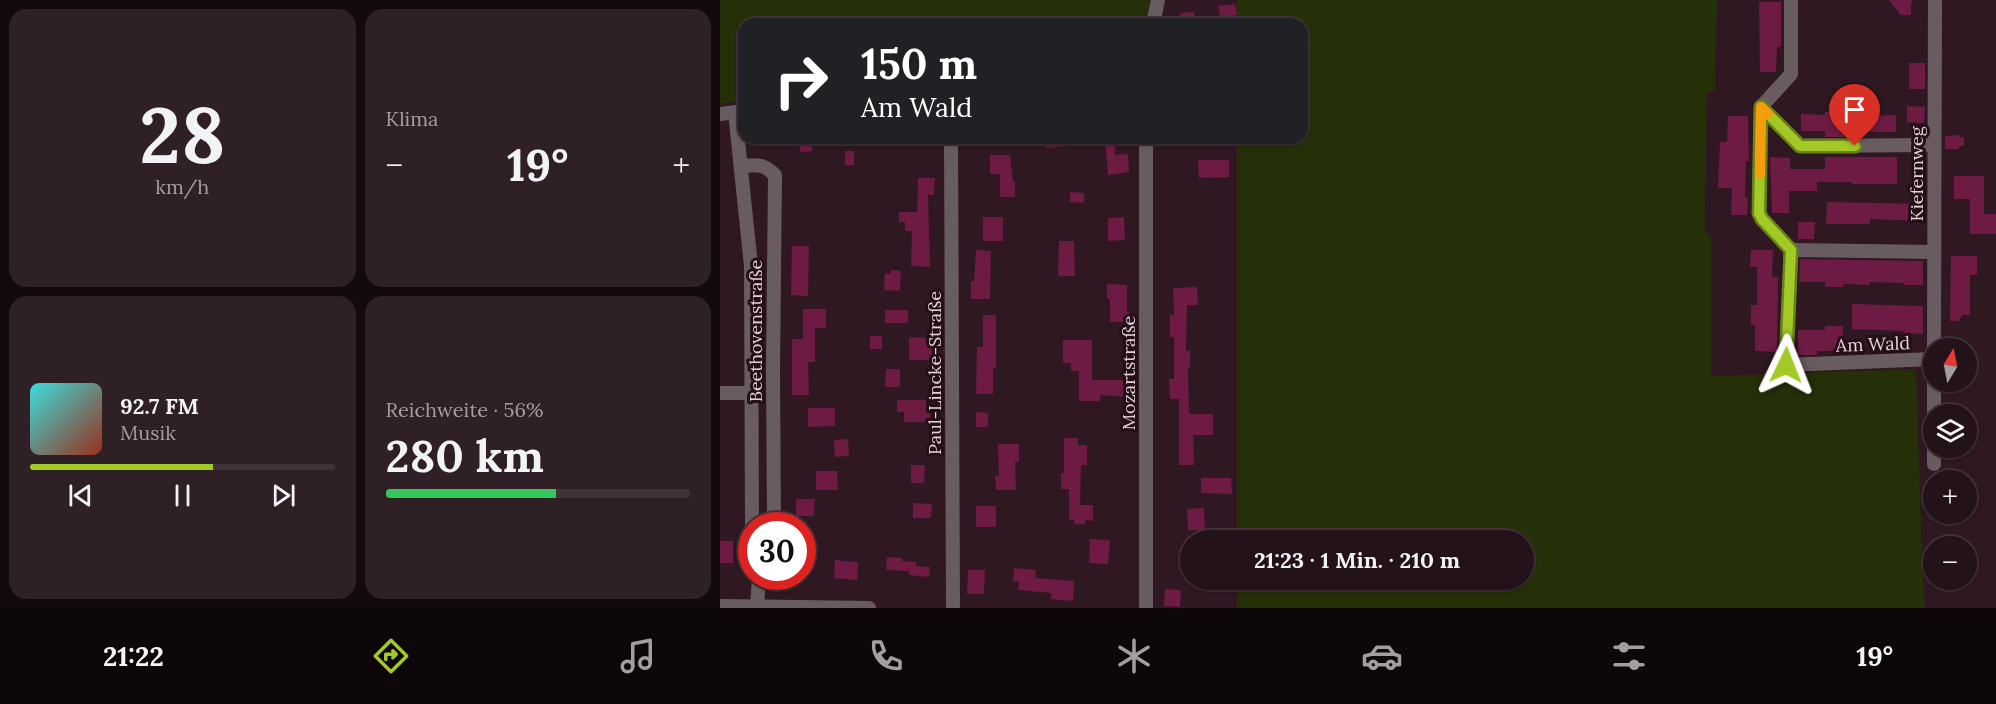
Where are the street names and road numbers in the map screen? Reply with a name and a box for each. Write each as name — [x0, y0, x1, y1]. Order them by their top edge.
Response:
street label: Kiefernweg — [1905, 125, 1928, 222]
street label: Beethovenstraße — [744, 259, 767, 402]
street label: Paul-Lincke-Straße — [923, 291, 946, 455]
street label: Mozartstraße — [1117, 315, 1140, 430]
street label: Am Wald — [1834, 331, 1911, 357]

